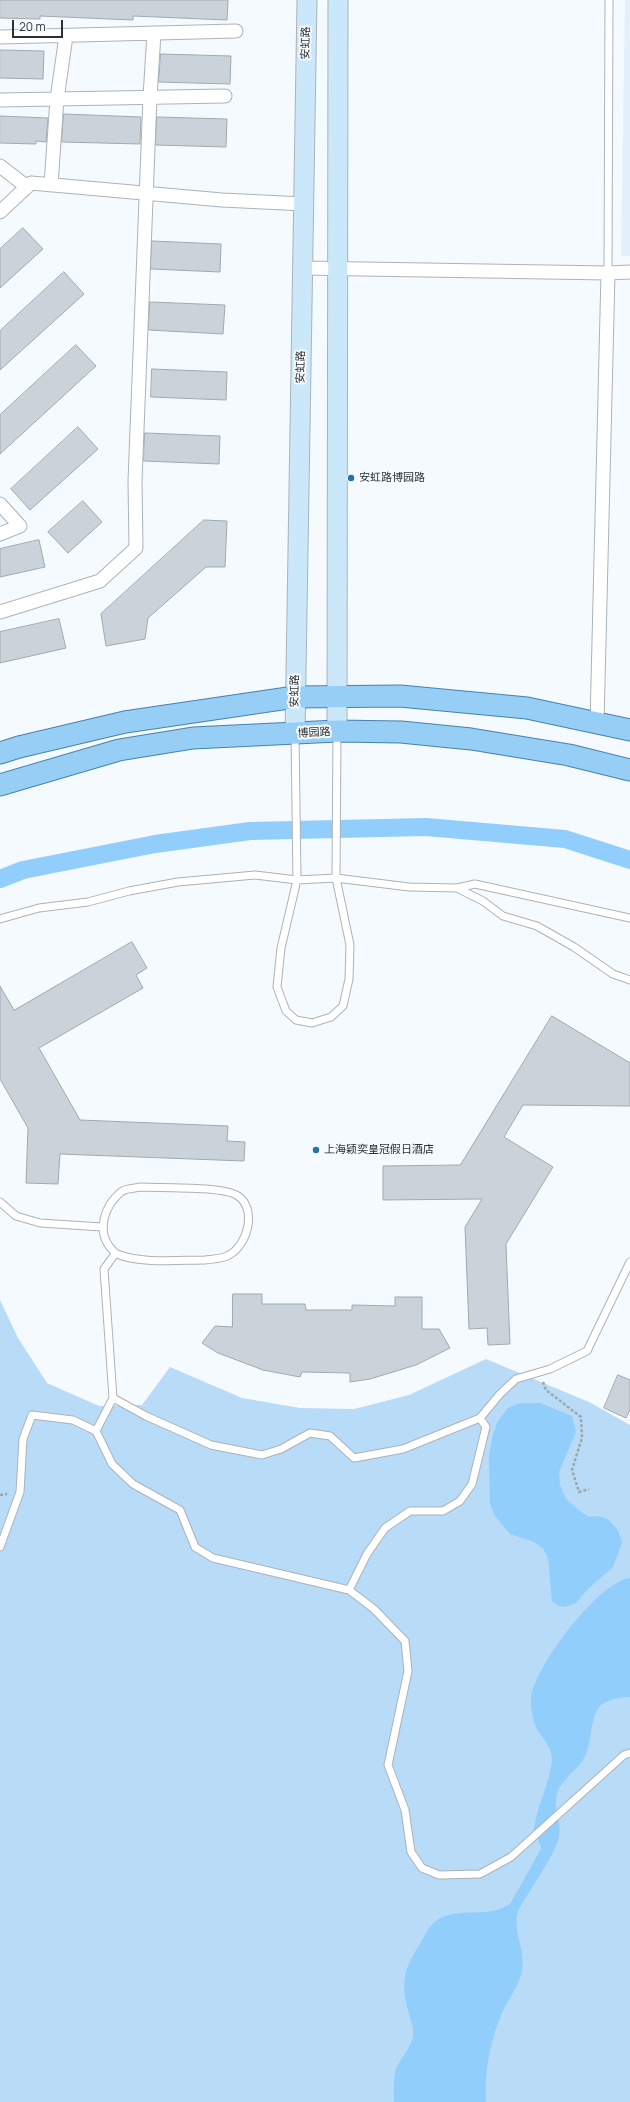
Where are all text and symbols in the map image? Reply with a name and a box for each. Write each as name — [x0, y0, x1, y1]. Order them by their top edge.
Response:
scale bar — [14, 12, 65, 38]
text: 20 m — [19, 18, 46, 35]
street label: 安虹路 — [299, 26, 313, 60]
street label: 安虹路 — [294, 350, 308, 384]
place label: 安虹路博园路 — [359, 471, 425, 485]
marker: 安虹路博园路 — [346, 473, 356, 483]
street label: 安虹路 — [288, 674, 302, 708]
street label: 博园路 — [297, 726, 331, 740]
place label: 上海颖奕皇冠假日酒店 — [324, 1143, 434, 1157]
marker: 上海颖奕皇冠假日酒店 — [311, 1145, 321, 1155]

